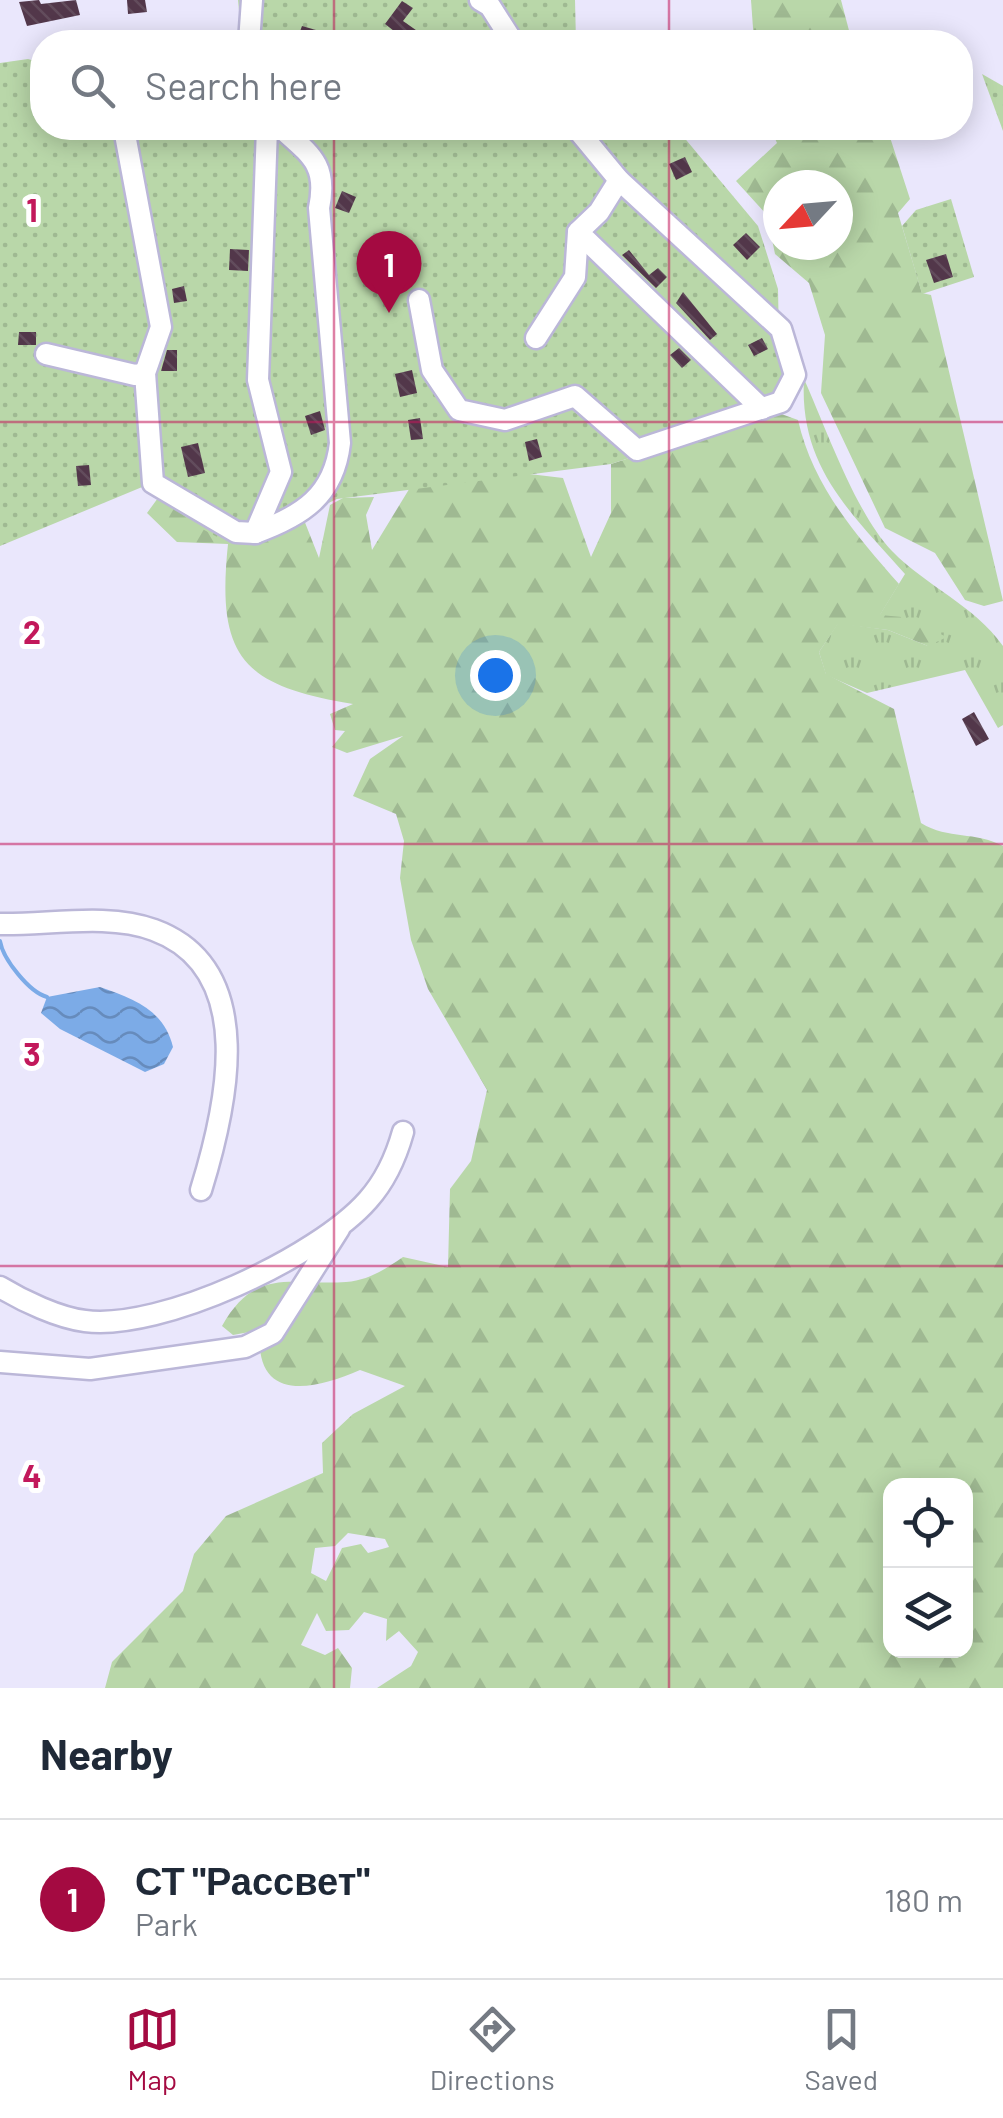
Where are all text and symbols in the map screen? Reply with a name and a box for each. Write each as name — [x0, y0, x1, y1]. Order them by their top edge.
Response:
search box — [30, 30, 973, 140]
icon: search — [65, 58, 120, 113]
text: Search here — [145, 62, 343, 108]
north arrow — [763, 170, 853, 260]
text: 1 — [26, 190, 38, 228]
pin: 1 — [356, 230, 422, 313]
text: 2 — [23, 612, 41, 650]
your location — [470, 650, 521, 701]
text: 3 — [23, 1034, 41, 1072]
text: 4 — [22, 1456, 42, 1494]
map controls — [883, 1478, 973, 1658]
button: locate — [883, 1478, 973, 1568]
button: layers — [883, 1568, 973, 1658]
text: Nearby — [40, 1728, 173, 1778]
text: СТ "Рассвет" — [135, 1857, 370, 1903]
text: 1 — [67, 1880, 78, 1918]
text: 180 m — [884, 1880, 963, 1918]
text: Park — [135, 1904, 198, 1942]
tab: Map — [125, 2002, 180, 2096]
tab: Directions — [430, 2002, 555, 2096]
tab: Saved — [805, 2002, 878, 2096]

